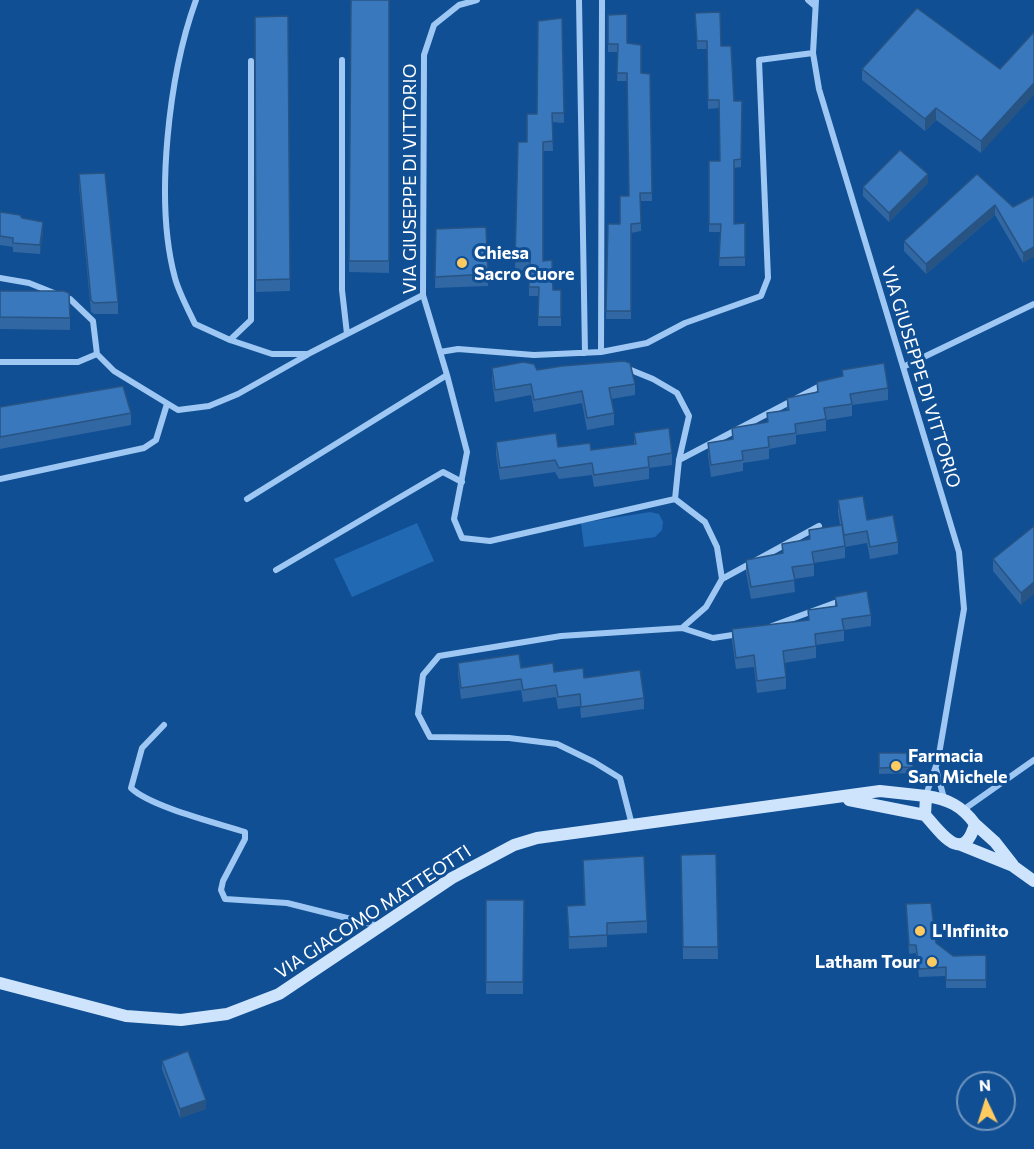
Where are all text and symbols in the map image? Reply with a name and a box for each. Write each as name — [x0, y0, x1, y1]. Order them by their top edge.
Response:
street label: VIA GIUSEPPE DI VITTORIO — [399, 64, 421, 294]
place label: Chiesa Sacro Cuore — [474, 242, 574, 284]
marker: Chiesa Sacro Cuore — [455, 256, 469, 270]
street label: VIA GIUSEPPE DI VITTORIO — [877, 264, 965, 490]
place label: Farmacia San Michele — [908, 745, 1007, 788]
marker: Farmacia San Michele — [889, 759, 903, 773]
street label: VIA GIACOMO MATTEOTTI — [271, 841, 475, 983]
place label: L'Infinito — [932, 920, 1009, 942]
marker: L'Infinito — [913, 924, 927, 938]
place label: Latham Tour — [815, 951, 920, 973]
marker: Latham Tour — [925, 955, 939, 969]
north arrow — [956, 1071, 1016, 1131]
text: N — [978, 1075, 991, 1094]

